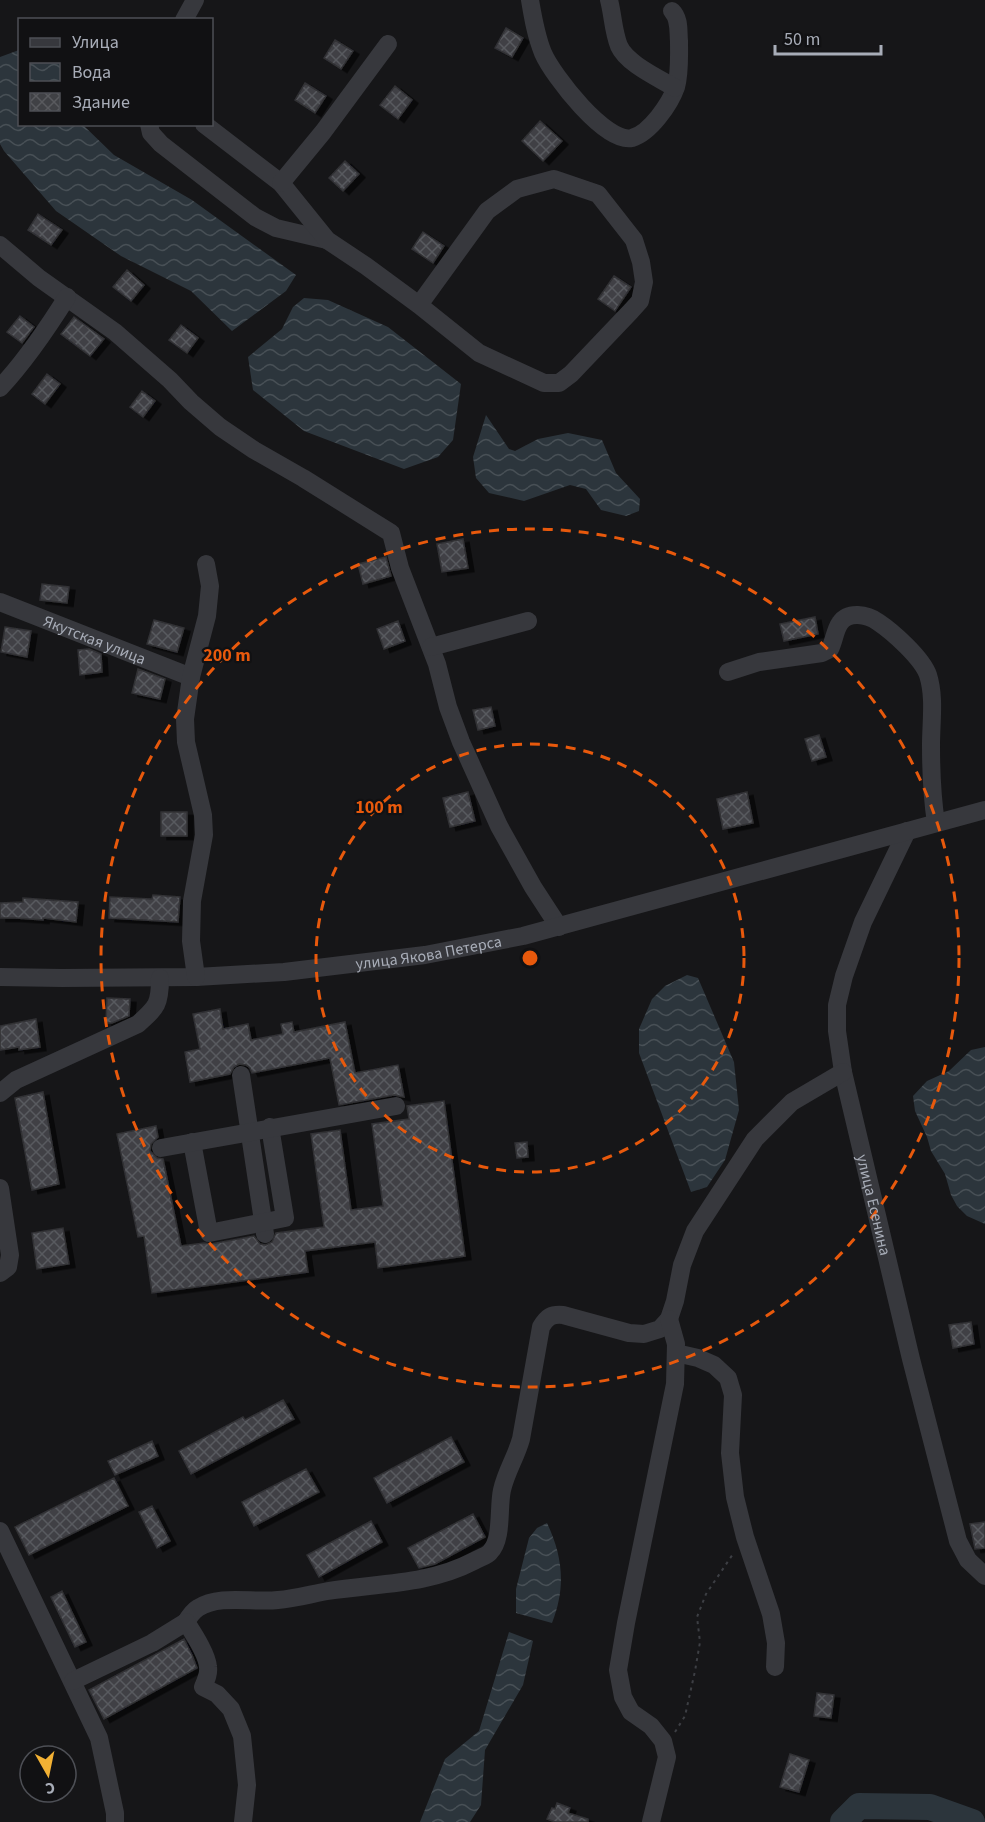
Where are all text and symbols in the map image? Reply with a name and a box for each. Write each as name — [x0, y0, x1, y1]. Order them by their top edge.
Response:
legend — [18, 18, 213, 126]
scale bar — [775, 18, 882, 56]
text: 50 m — [784, 27, 820, 52]
text: Улица — [72, 30, 119, 55]
text: Вода — [72, 60, 111, 85]
text: Здание — [72, 90, 130, 115]
street label: Якутская улица — [40, 610, 149, 670]
text: 200 m — [203, 643, 251, 668]
text: 100 m — [355, 795, 403, 820]
street label: улица Якова Петерса — [354, 930, 503, 975]
centre of rings — [520, 948, 540, 968]
street label: улица Есенина — [851, 1152, 896, 1258]
north arrow — [18, 1744, 78, 1804]
text: С — [44, 1776, 57, 1799]

